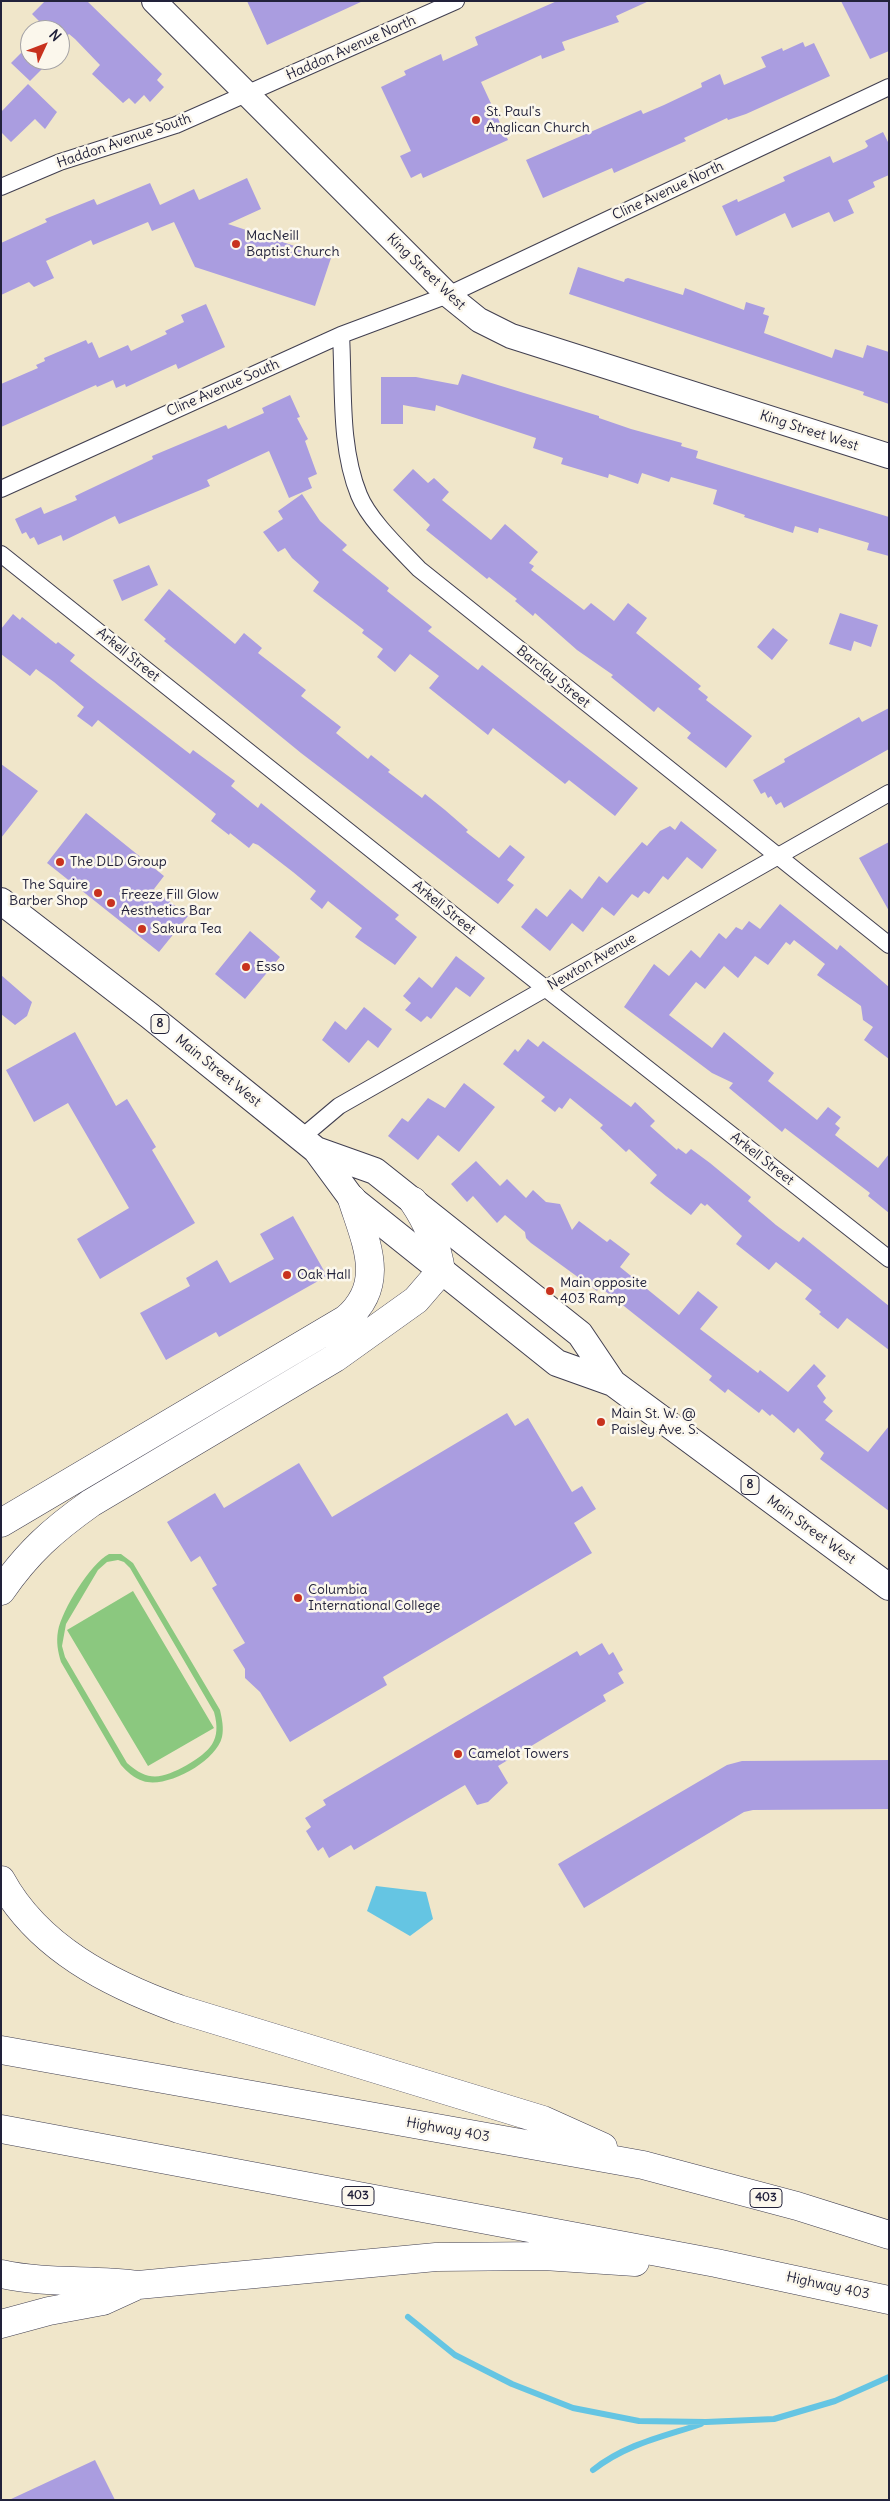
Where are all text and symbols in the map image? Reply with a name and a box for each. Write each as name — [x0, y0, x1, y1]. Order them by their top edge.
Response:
street label: Haddon Avenue North — [284, 12, 418, 84]
north arrow — [20, 20, 70, 70]
text: N — [45, 26, 65, 45]
place label: St. Paul's Anglican Church — [486, 104, 590, 136]
street label: Haddon Avenue South — [55, 110, 193, 172]
marker: St. Paul's Anglican Church — [470, 114, 482, 126]
street label: Cline Avenue North — [610, 158, 726, 224]
place label: MacNeill Baptist Church — [246, 228, 340, 260]
street label: King Street West — [383, 230, 469, 314]
marker: MacNeill Baptist Church — [230, 238, 242, 250]
street label: Cline Avenue South — [164, 356, 282, 420]
street label: King Street West — [758, 407, 860, 455]
street label: Arkell Street — [93, 624, 163, 686]
street label: Barclay Street — [513, 642, 593, 712]
place label: The DLD Group — [70, 854, 167, 870]
marker: The DLD Group — [54, 856, 66, 868]
place label: The Squire Barber Shop — [9, 877, 88, 910]
street label: Arkell Street — [409, 877, 479, 939]
marker: The Squire Barber Shop — [92, 887, 104, 899]
place label: Freeze Fill Glow Aesthetics Bar — [121, 887, 219, 920]
marker: Freeze Fill Glow Aesthetics Bar — [105, 897, 117, 909]
place label: Sakura Tea — [152, 921, 222, 937]
marker: Sakura Tea — [136, 923, 148, 935]
street label: Newton Avenue — [545, 930, 639, 994]
place label: Esso — [256, 959, 285, 975]
marker: Esso — [240, 961, 252, 973]
road number: 8 — [151, 1014, 169, 1034]
street label: Main Street West — [172, 1031, 264, 1111]
street label: Arkell Street — [727, 1129, 797, 1189]
place label: Oak Hall — [297, 1267, 351, 1283]
marker: Oak Hall — [281, 1269, 293, 1281]
place label: Main opposite 403 Ramp — [560, 1275, 647, 1308]
marker: Main opposite 403 Ramp — [544, 1285, 556, 1297]
place label: Main St. W. @ Paisley Ave. S. — [611, 1406, 699, 1438]
marker: Main St. W. @ Paisley Ave. S. — [595, 1416, 607, 1428]
road number: 8 — [741, 1476, 759, 1494]
street label: Main Street West — [763, 1492, 859, 1568]
place label: Columbia International College — [308, 1582, 440, 1614]
marker: Columbia International College — [292, 1592, 304, 1604]
place label: Camelot Towers — [468, 1746, 569, 1762]
marker: Camelot Towers — [452, 1748, 464, 1760]
street label: Highway 403 — [405, 2114, 491, 2146]
road number: 403 — [342, 2186, 374, 2206]
road number: 403 — [750, 2188, 782, 2208]
street label: Highway 403 — [785, 2269, 871, 2303]

